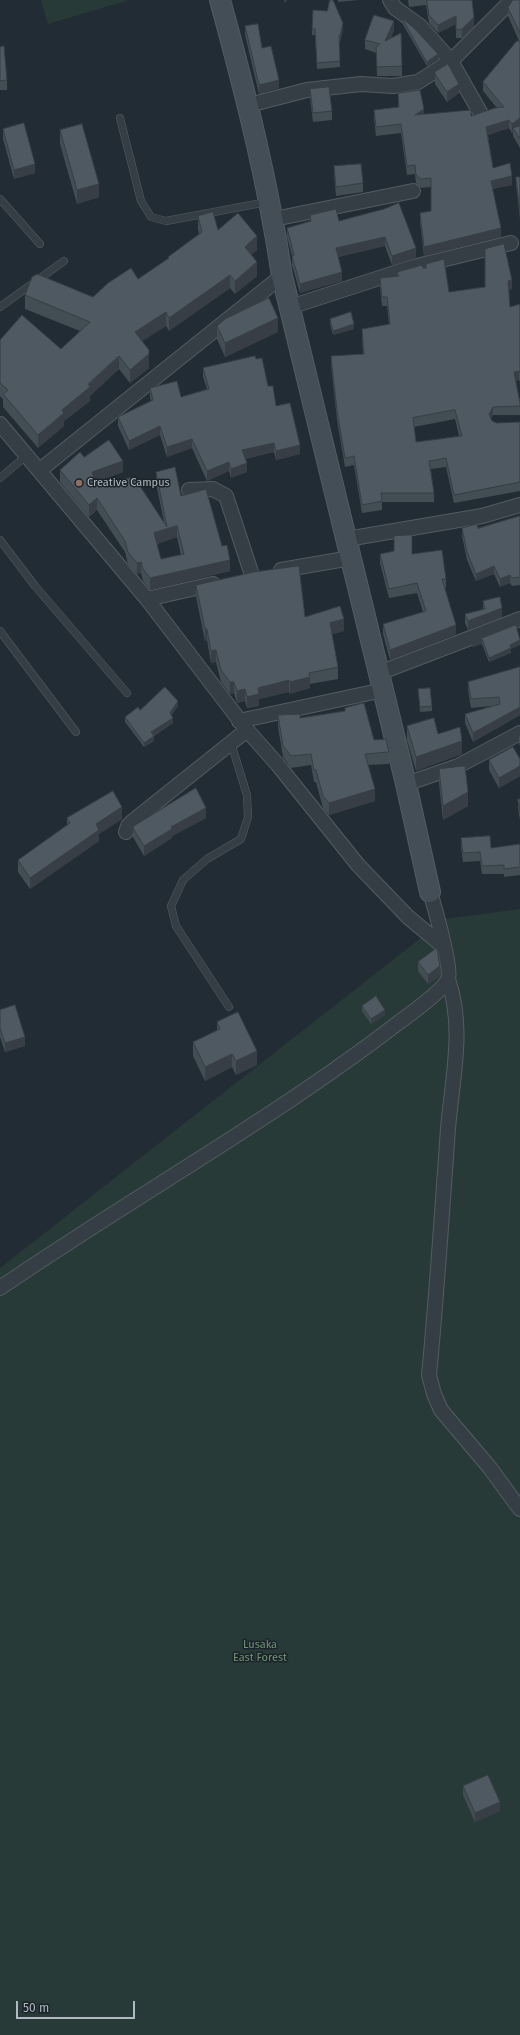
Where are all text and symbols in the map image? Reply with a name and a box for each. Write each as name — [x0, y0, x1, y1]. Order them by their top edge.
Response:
place label: Creative Campus — [87, 476, 170, 490]
marker: Creative Campus — [74, 478, 84, 488]
park label: Lusaka East Forest — [233, 1638, 287, 1664]
scale bar — [18, 1993, 137, 2019]
text: 50 m — [23, 2001, 49, 2015]

